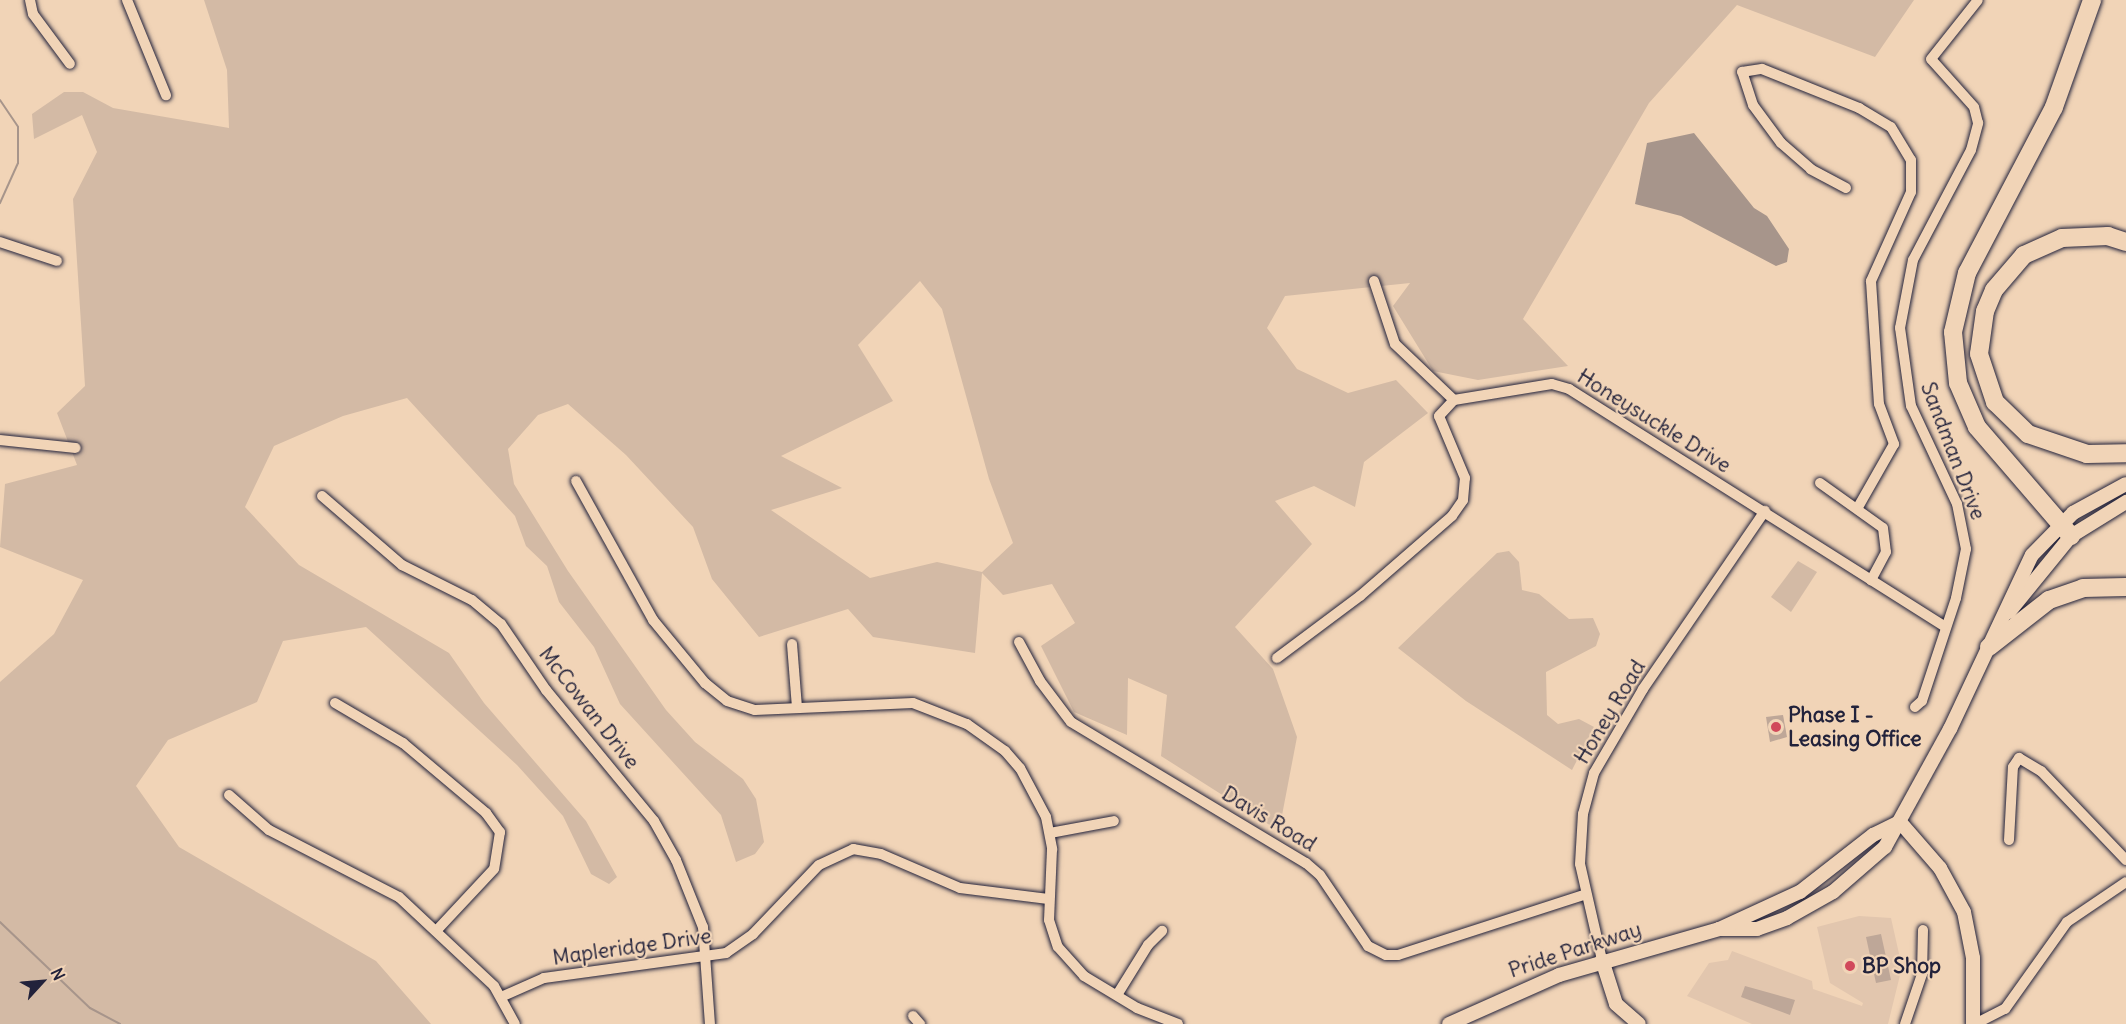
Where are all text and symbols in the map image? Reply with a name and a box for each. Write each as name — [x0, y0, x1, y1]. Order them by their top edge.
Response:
street label: Honeysuckle Drive — [1573, 364, 1735, 478]
street label: Sandman Drive — [1915, 379, 1991, 523]
street label: McCowan Drive — [533, 642, 645, 774]
street label: Honey Road — [1569, 656, 1651, 768]
place label: Phase I - Leasing Office — [1788, 702, 1922, 752]
marker: Phase I - Leasing Office — [1769, 720, 1783, 734]
street label: Davis Road — [1217, 781, 1321, 857]
street label: Pride Parkway — [1505, 917, 1645, 983]
street label: Mapleridge Drive — [551, 923, 713, 971]
north arrow — [12, 952, 72, 1012]
place label: BP Shop — [1862, 953, 1941, 979]
marker: BP Shop — [1843, 959, 1857, 973]
text: N — [47, 965, 70, 983]

